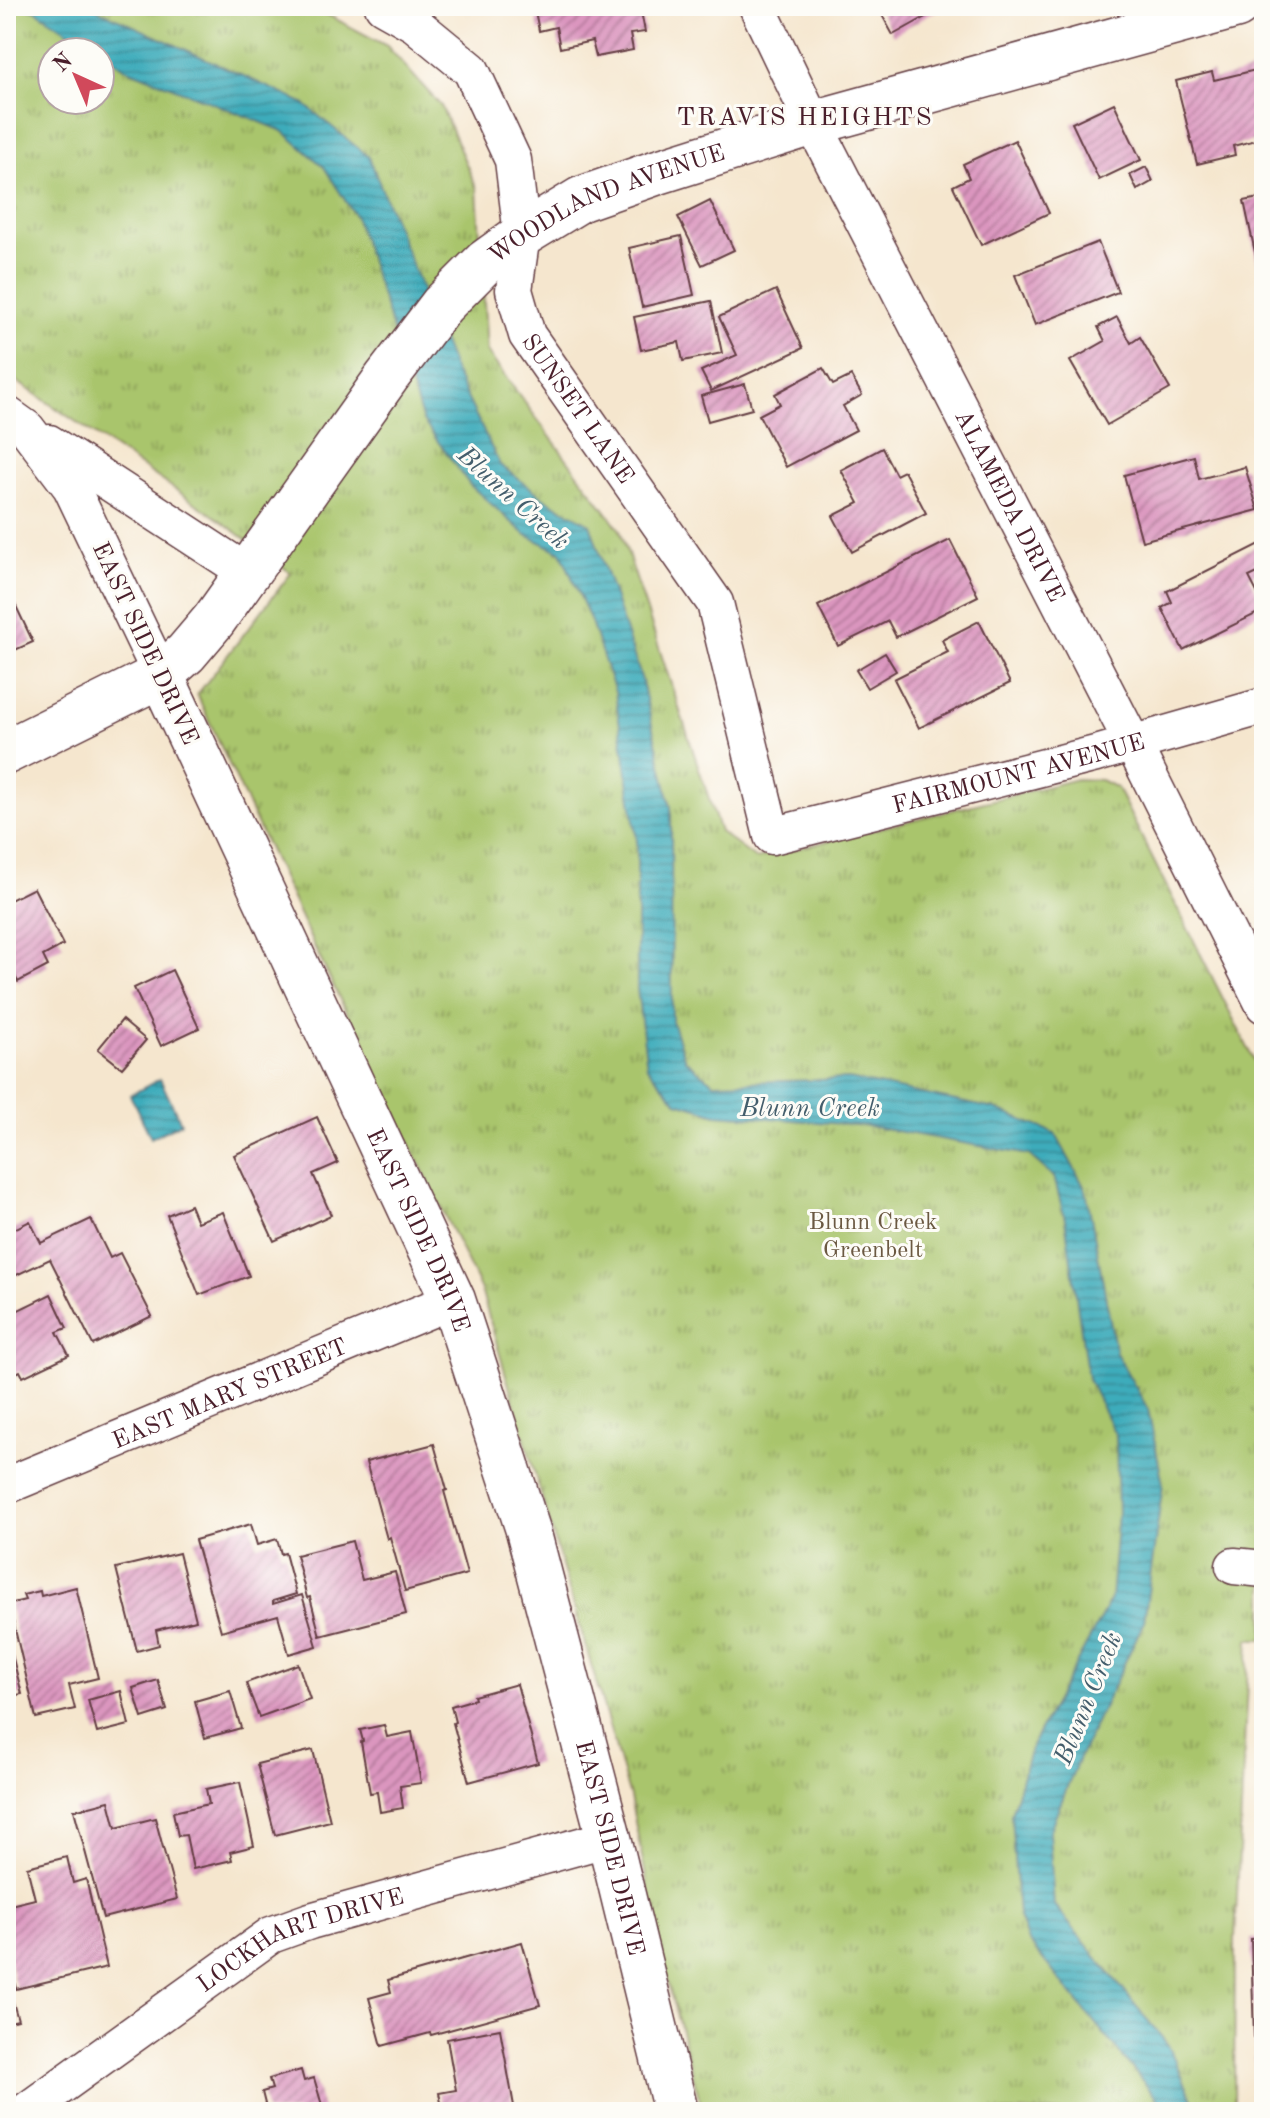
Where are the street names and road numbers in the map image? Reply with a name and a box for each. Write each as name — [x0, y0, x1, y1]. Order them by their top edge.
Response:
street label: WOODLAND AVENUE — [485, 142, 728, 269]
street label: SUNSET LANE — [516, 330, 637, 489]
street label: ALAMEDA DRIVE — [949, 407, 1068, 606]
street label: EAST SIDE DRIVE — [87, 539, 202, 749]
street label: FAIRMOUNT AVENUE — [890, 731, 1148, 819]
street label: EAST SIDE DRIVE — [361, 1125, 473, 1335]
street label: EAST MARY STREET — [109, 1335, 351, 1454]
street label: EAST SIDE DRIVE — [570, 1738, 647, 1958]
street label: LOCKHART DRIVE — [194, 1886, 407, 1998]

